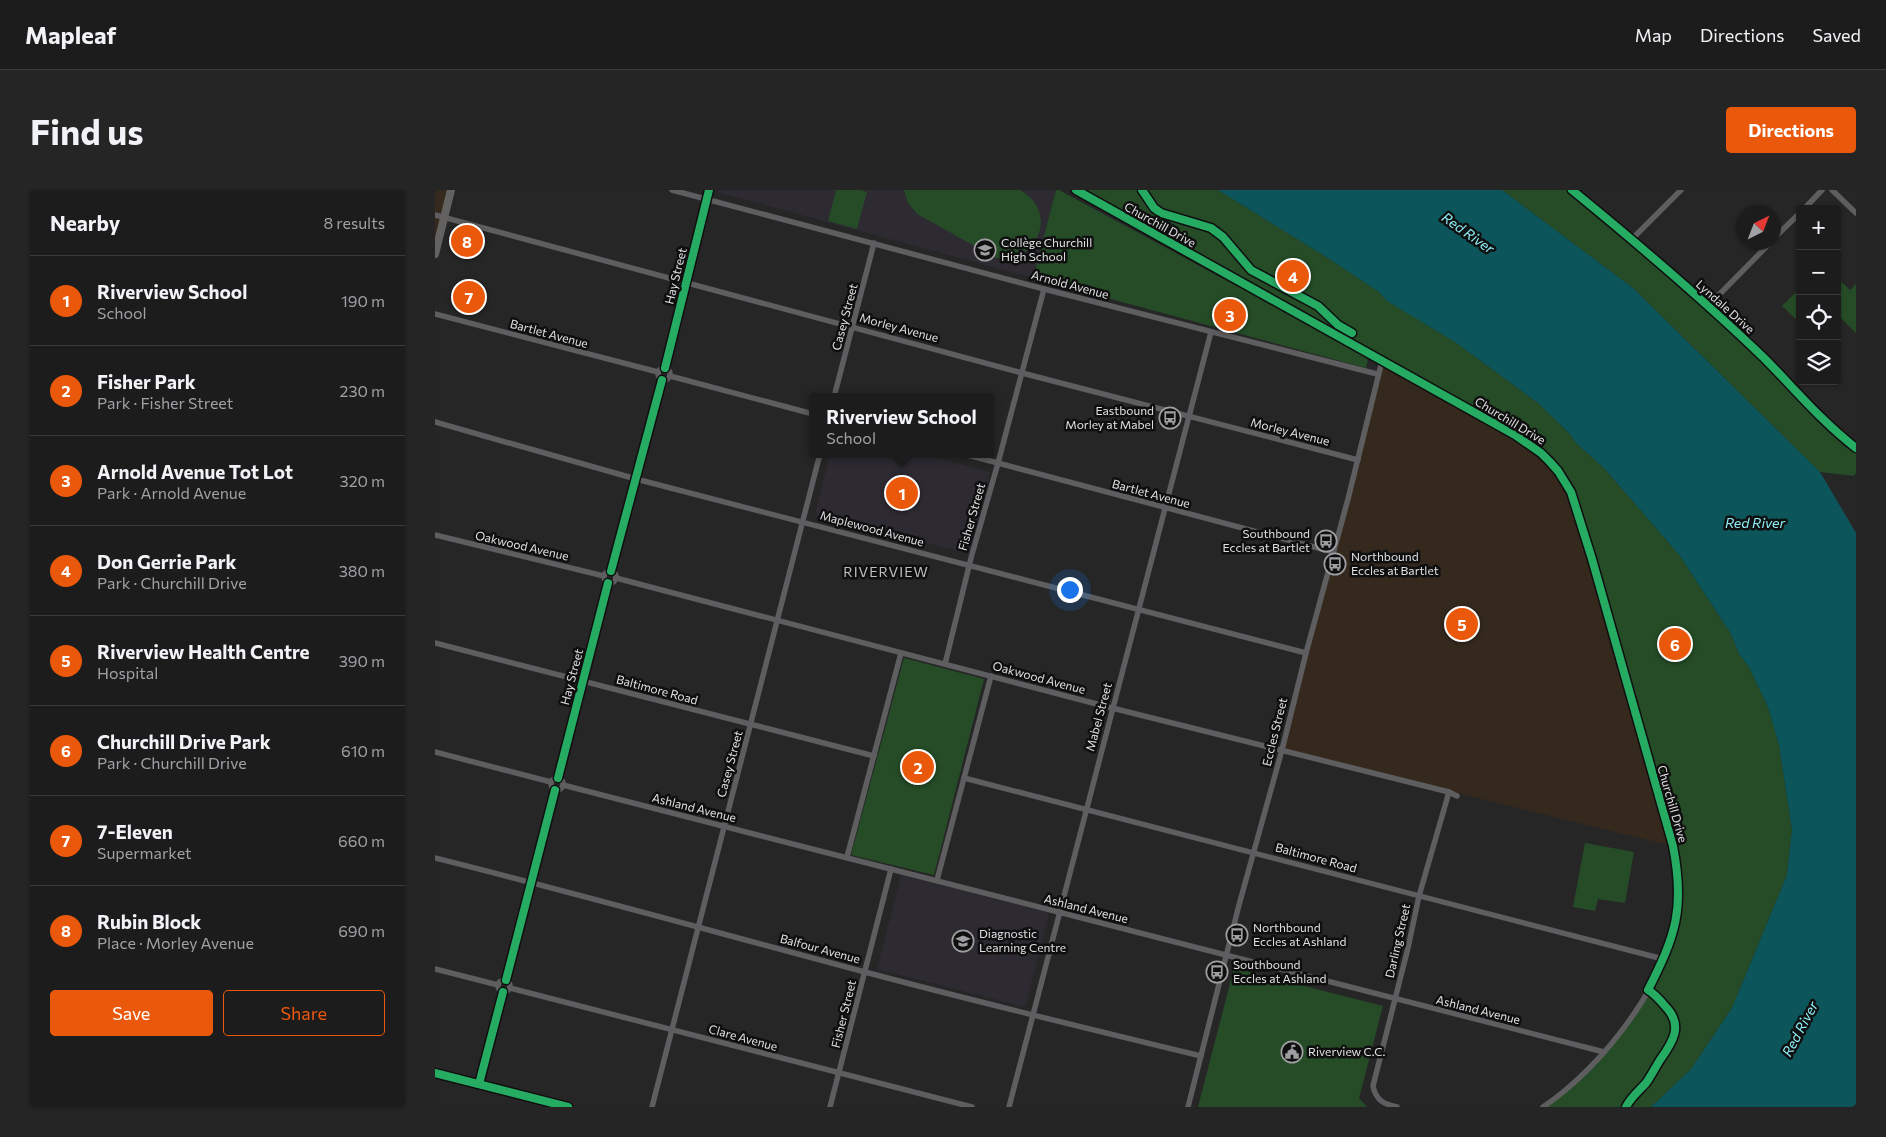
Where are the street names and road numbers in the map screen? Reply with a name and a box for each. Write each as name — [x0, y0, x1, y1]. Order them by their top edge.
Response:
street label: Churchill Drive — [1122, 199, 1199, 250]
street label: Hay Street — [661, 246, 689, 305]
street label: Arnold Avenue — [1030, 267, 1110, 301]
street label: Lyndale Drive — [1694, 276, 1758, 336]
street label: Casey Street — [828, 282, 860, 352]
street label: Morley Avenue — [858, 310, 940, 344]
street label: Bartlet Avenue — [509, 316, 590, 350]
street label: Churchill Drive — [1473, 394, 1548, 447]
street label: Morley Avenue — [1249, 414, 1331, 448]
street label: Bartlet Avenue — [1111, 476, 1192, 510]
street label: Fisher Street — [955, 481, 987, 552]
street label: Maplewood Avenue — [819, 507, 926, 549]
street label: Oakwood Avenue — [474, 527, 570, 563]
street label: Hay Street — [557, 647, 585, 706]
street label: Oakwood Avenue — [991, 658, 1087, 696]
street label: Baltimore Road — [615, 671, 700, 707]
street label: Mabel Street — [1082, 681, 1114, 753]
street label: Eccles Street — [1259, 696, 1289, 767]
street label: Casey Street — [713, 729, 745, 799]
street label: Churchill Drive — [1655, 764, 1691, 844]
street label: Ashland Avenue — [651, 790, 738, 824]
street label: Baltimore Road — [1274, 839, 1359, 875]
street label: Ashland Avenue — [1043, 891, 1130, 925]
street label: Darling Street — [1382, 902, 1412, 979]
street label: Balfour Avenue — [779, 931, 862, 965]
street label: Fisher Street — [828, 978, 858, 1049]
street label: Ashland Avenue — [1435, 992, 1522, 1026]
street label: Clare Avenue — [707, 1021, 779, 1053]

